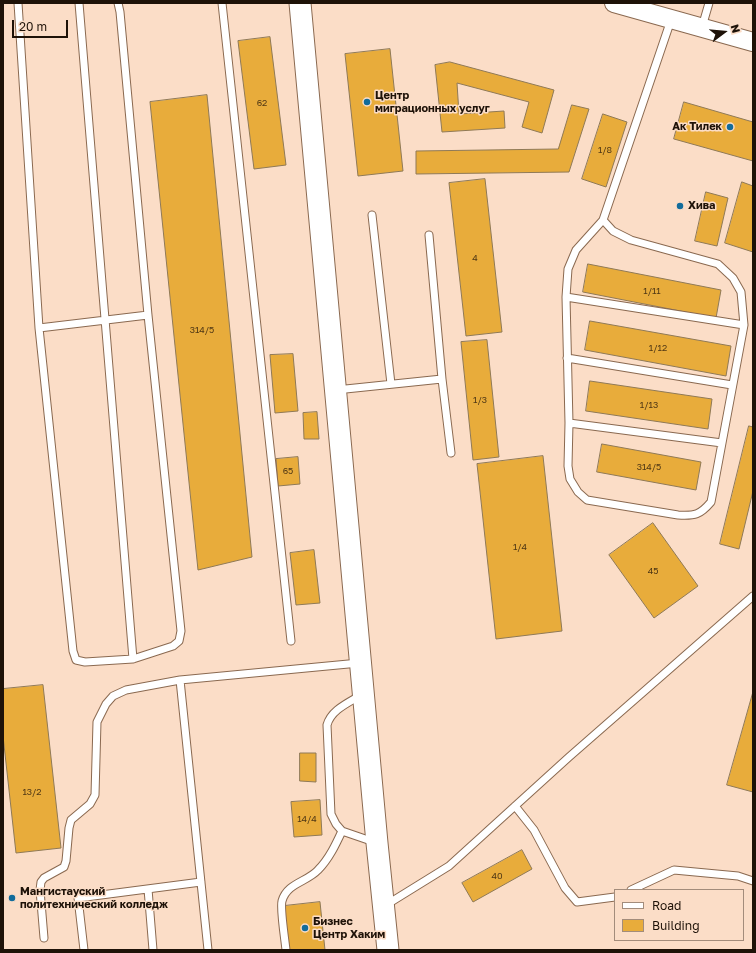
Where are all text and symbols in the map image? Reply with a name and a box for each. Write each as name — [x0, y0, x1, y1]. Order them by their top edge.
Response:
scale bar — [14, 12, 70, 38]
north arrow — [704, 12, 744, 52]
text: 20 m — [19, 19, 47, 34]
text: N — [729, 23, 743, 34]
place label: Центр миграционных услуг — [375, 89, 490, 115]
marker: Центр миграционных услуг — [362, 97, 372, 107]
house number: 62 — [257, 98, 267, 108]
place label: Ак Тилек — [672, 120, 722, 134]
marker: Ак Тилек — [725, 122, 735, 132]
house number: 1/8 — [598, 145, 612, 155]
place label: Хива — [688, 199, 715, 213]
marker: Хива — [675, 201, 685, 211]
house number: 4 — [472, 253, 478, 263]
house number: 1/11 — [643, 286, 661, 296]
house number: 314/5 — [190, 325, 214, 335]
house number: 1/12 — [649, 343, 667, 353]
house number: 1/3 — [473, 395, 487, 405]
house number: 1/13 — [640, 400, 658, 410]
house number: 314/5 — [637, 462, 661, 472]
house number: 65 — [283, 466, 293, 476]
house number: 1/4 — [513, 542, 527, 552]
house number: 45 — [648, 566, 658, 576]
house number: 13/2 — [22, 787, 42, 797]
house number: 14/4 — [297, 814, 317, 824]
house number: 40 — [491, 871, 503, 881]
place label: Мангистауский политехнический колледж — [20, 885, 168, 911]
legend — [614, 889, 744, 941]
marker: Мангистауский политехнический колледж — [7, 893, 17, 903]
text: Road — [652, 898, 681, 913]
place label: Бизнес Центр Хаким — [313, 915, 385, 941]
text: Building — [652, 918, 700, 933]
marker: Бизнес Центр Хаким — [300, 923, 310, 933]

